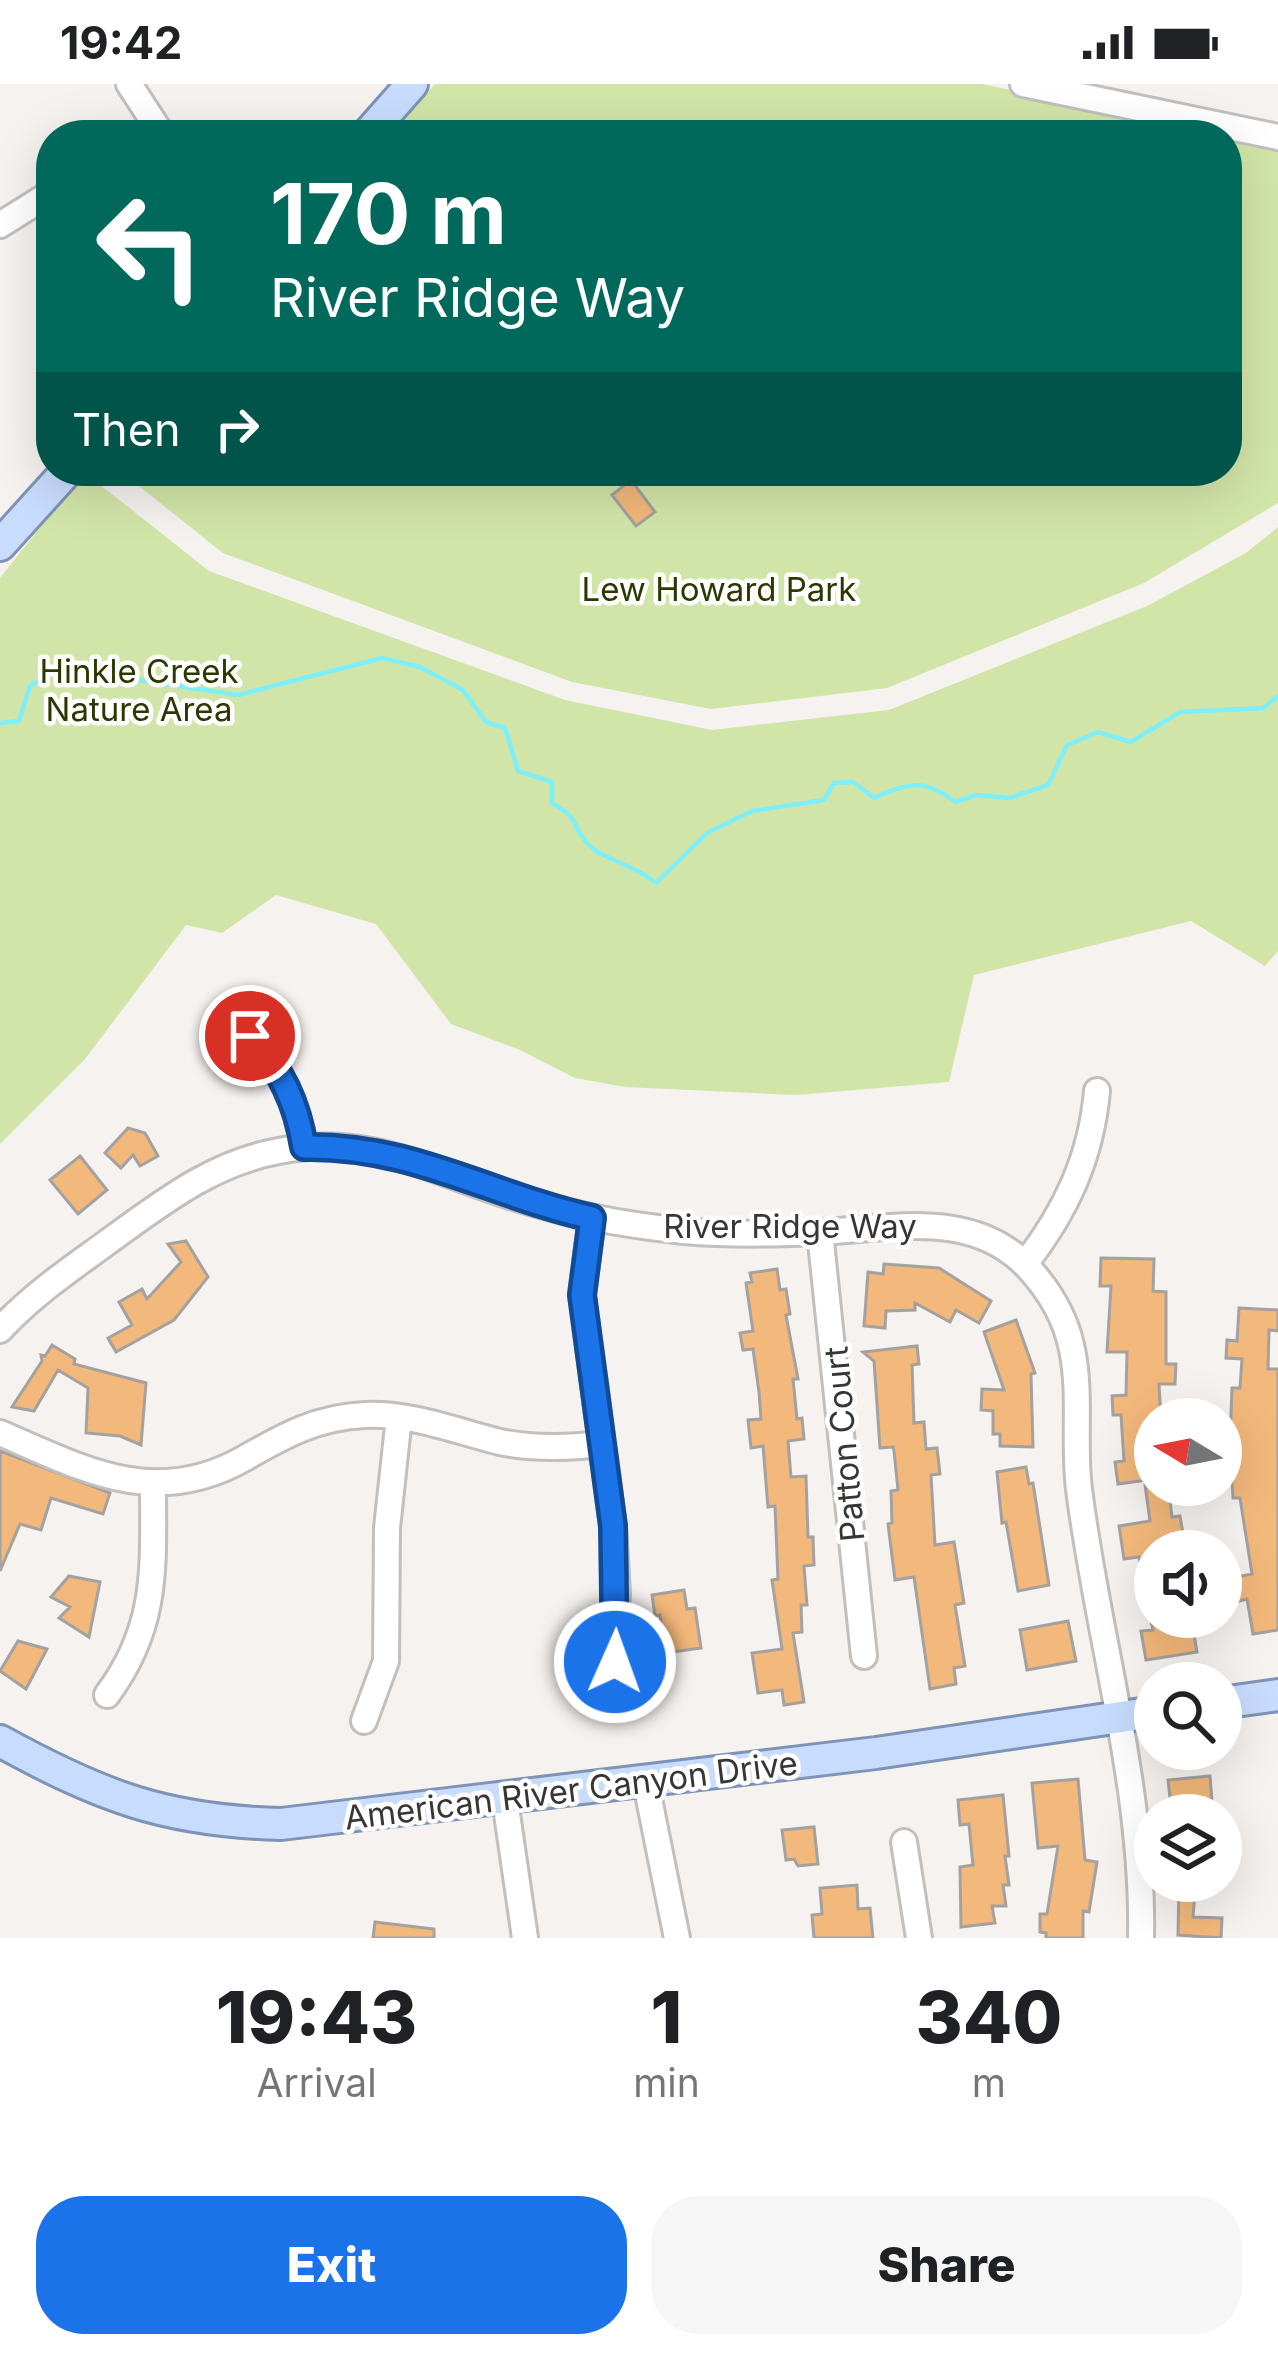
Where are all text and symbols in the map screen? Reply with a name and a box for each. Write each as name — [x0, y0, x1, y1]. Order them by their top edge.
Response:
text: 19:42 — [60, 15, 182, 70]
text: 170 m — [270, 163, 507, 264]
icon: left — [72, 168, 228, 324]
text: River Ridge Way — [270, 265, 685, 330]
icon: right — [204, 396, 270, 462]
text: Then — [72, 402, 180, 457]
park label: Lew Howard Park — [582, 569, 856, 609]
park label: Hinkle Creek Nature Area — [39, 651, 239, 729]
pin — [199, 985, 301, 1087]
icon: arrive — [217, 1003, 283, 1069]
street label: River Ridge Way — [663, 1206, 917, 1246]
street label: Patton Court — [816, 1345, 872, 1543]
north arrow — [1134, 1398, 1242, 1506]
map controls — [1134, 1398, 1242, 1902]
button: sound — [1134, 1530, 1242, 1638]
position arrow — [552, 1599, 678, 1725]
button: search — [1134, 1662, 1242, 1770]
street label: American River Canyon Drive — [342, 1742, 800, 1838]
button: layers — [1134, 1794, 1242, 1902]
text: 19:43 — [216, 1973, 417, 2060]
text: 1 — [651, 1973, 682, 2060]
text: 340 — [916, 1973, 1062, 2060]
text: Arrival — [257, 2059, 377, 2106]
text: min — [633, 2059, 700, 2106]
text: m — [972, 2059, 1006, 2106]
button: Exit — [36, 2196, 627, 2334]
button: Share — [651, 2196, 1242, 2334]

